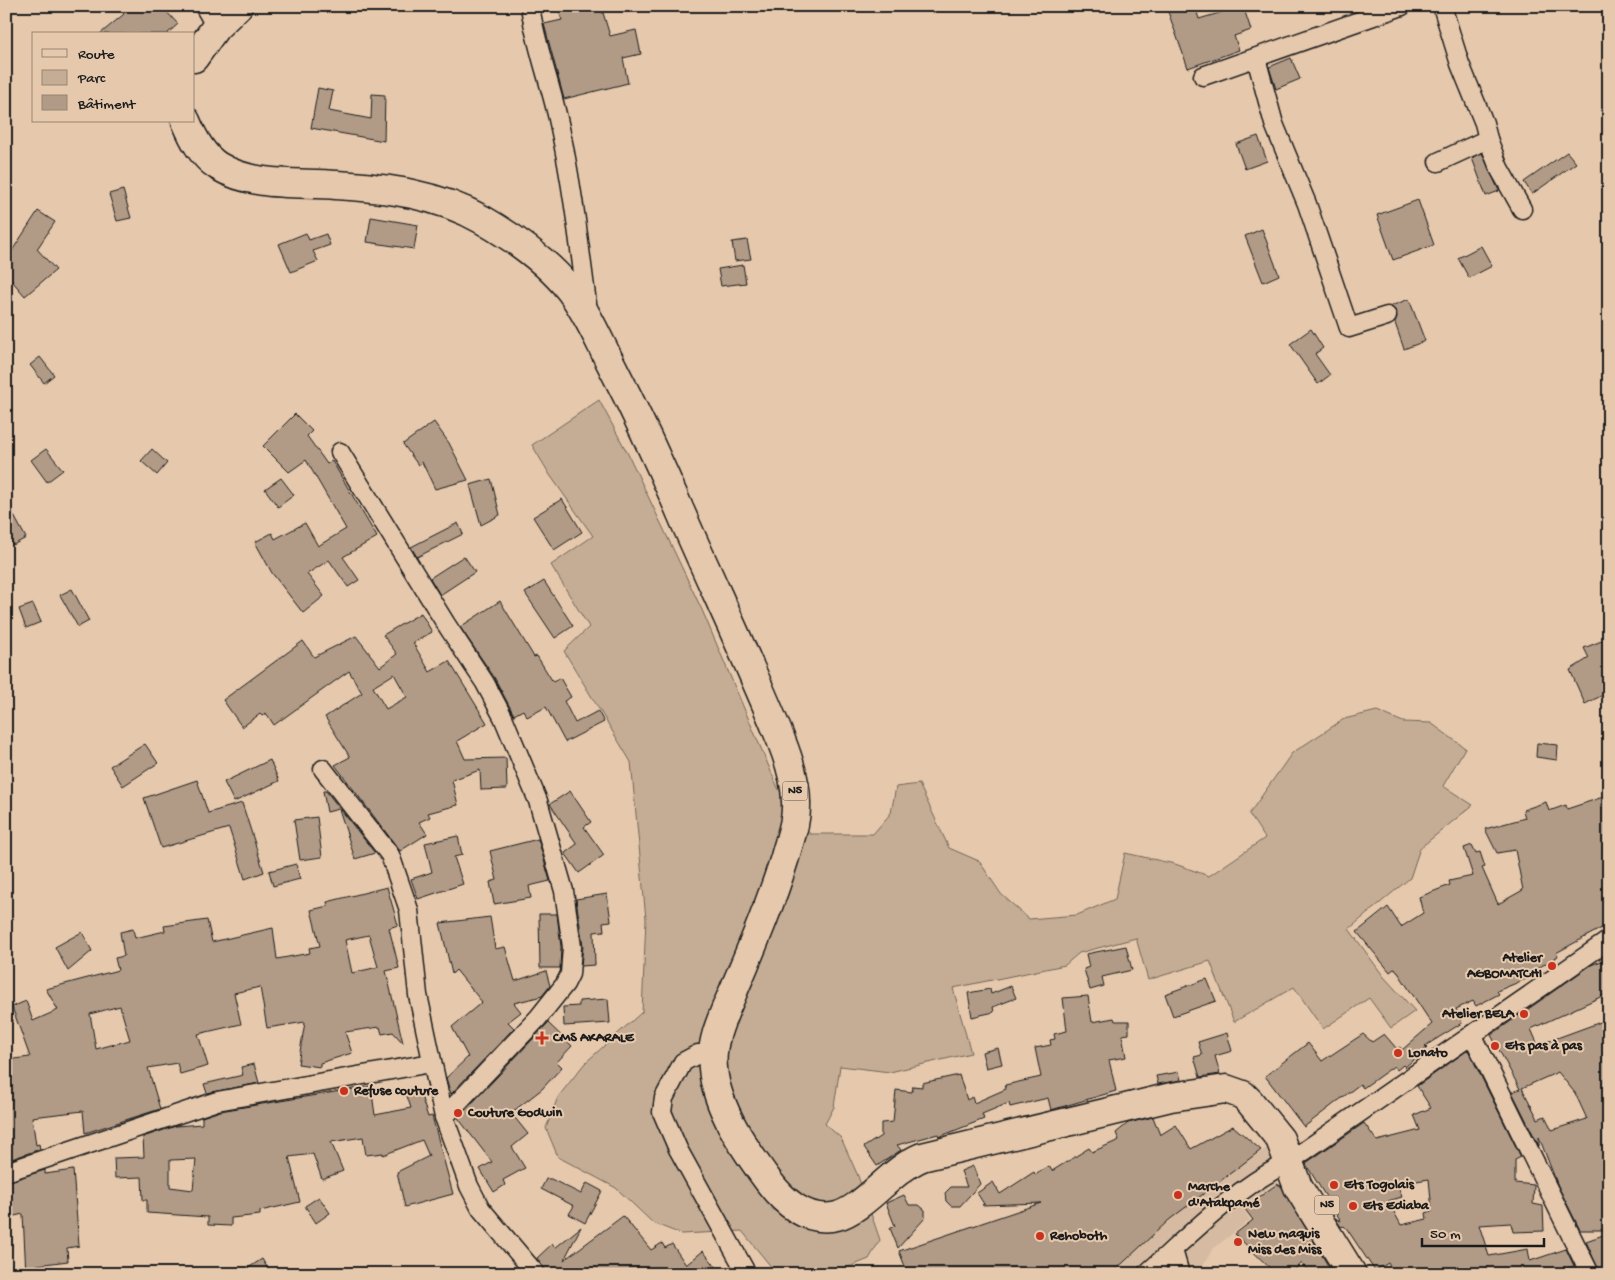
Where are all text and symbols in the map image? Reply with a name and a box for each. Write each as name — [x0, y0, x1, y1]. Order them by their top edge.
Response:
legend — [32, 32, 195, 122]
text: Route — [78, 46, 115, 64]
text: Parc — [77, 70, 106, 88]
text: Bâtiment — [77, 96, 137, 114]
road number: N5 — [782, 781, 808, 800]
place label: Atelier AGBOMATCHI — [1466, 950, 1544, 983]
marker: Atelier AGBOMATCHI — [1546, 960, 1558, 972]
place label: Atelier BELA — [1441, 1006, 1516, 1023]
marker: Atelier BELA — [1518, 1008, 1530, 1020]
place label: CMS AKARALE — [552, 1030, 635, 1047]
marker: CMS AKARALE — [535, 1031, 549, 1045]
place label: Ets pas à pas — [1505, 1038, 1583, 1055]
marker: Ets pas à pas — [1489, 1040, 1501, 1052]
place label: Lonato — [1408, 1045, 1449, 1062]
marker: Lonato — [1392, 1047, 1404, 1059]
place label: Refuse couture — [353, 1083, 439, 1100]
marker: Refuse couture — [338, 1085, 350, 1097]
place label: Couture Godwin — [467, 1105, 562, 1122]
marker: Couture Godwin — [452, 1107, 464, 1119]
place label: Ets Togolais — [1344, 1177, 1415, 1194]
place label: Marche d'Atakpamé — [1188, 1179, 1260, 1212]
marker: Ets Togolais — [1328, 1179, 1340, 1191]
marker: Marche d'Atakpamé — [1172, 1189, 1184, 1201]
road number: N5 — [1314, 1196, 1340, 1214]
place label: Ets Ediaba — [1363, 1198, 1430, 1215]
marker: Ets Ediaba — [1347, 1200, 1359, 1212]
scale bar — [1422, 1215, 1545, 1247]
place label: New maquis Miss des Miss — [1248, 1226, 1322, 1259]
text: 50 m — [1430, 1226, 1461, 1244]
place label: Rehoboth — [1049, 1228, 1108, 1245]
marker: Rehoboth — [1034, 1230, 1046, 1242]
marker: New maquis Miss des Miss — [1232, 1236, 1244, 1248]

